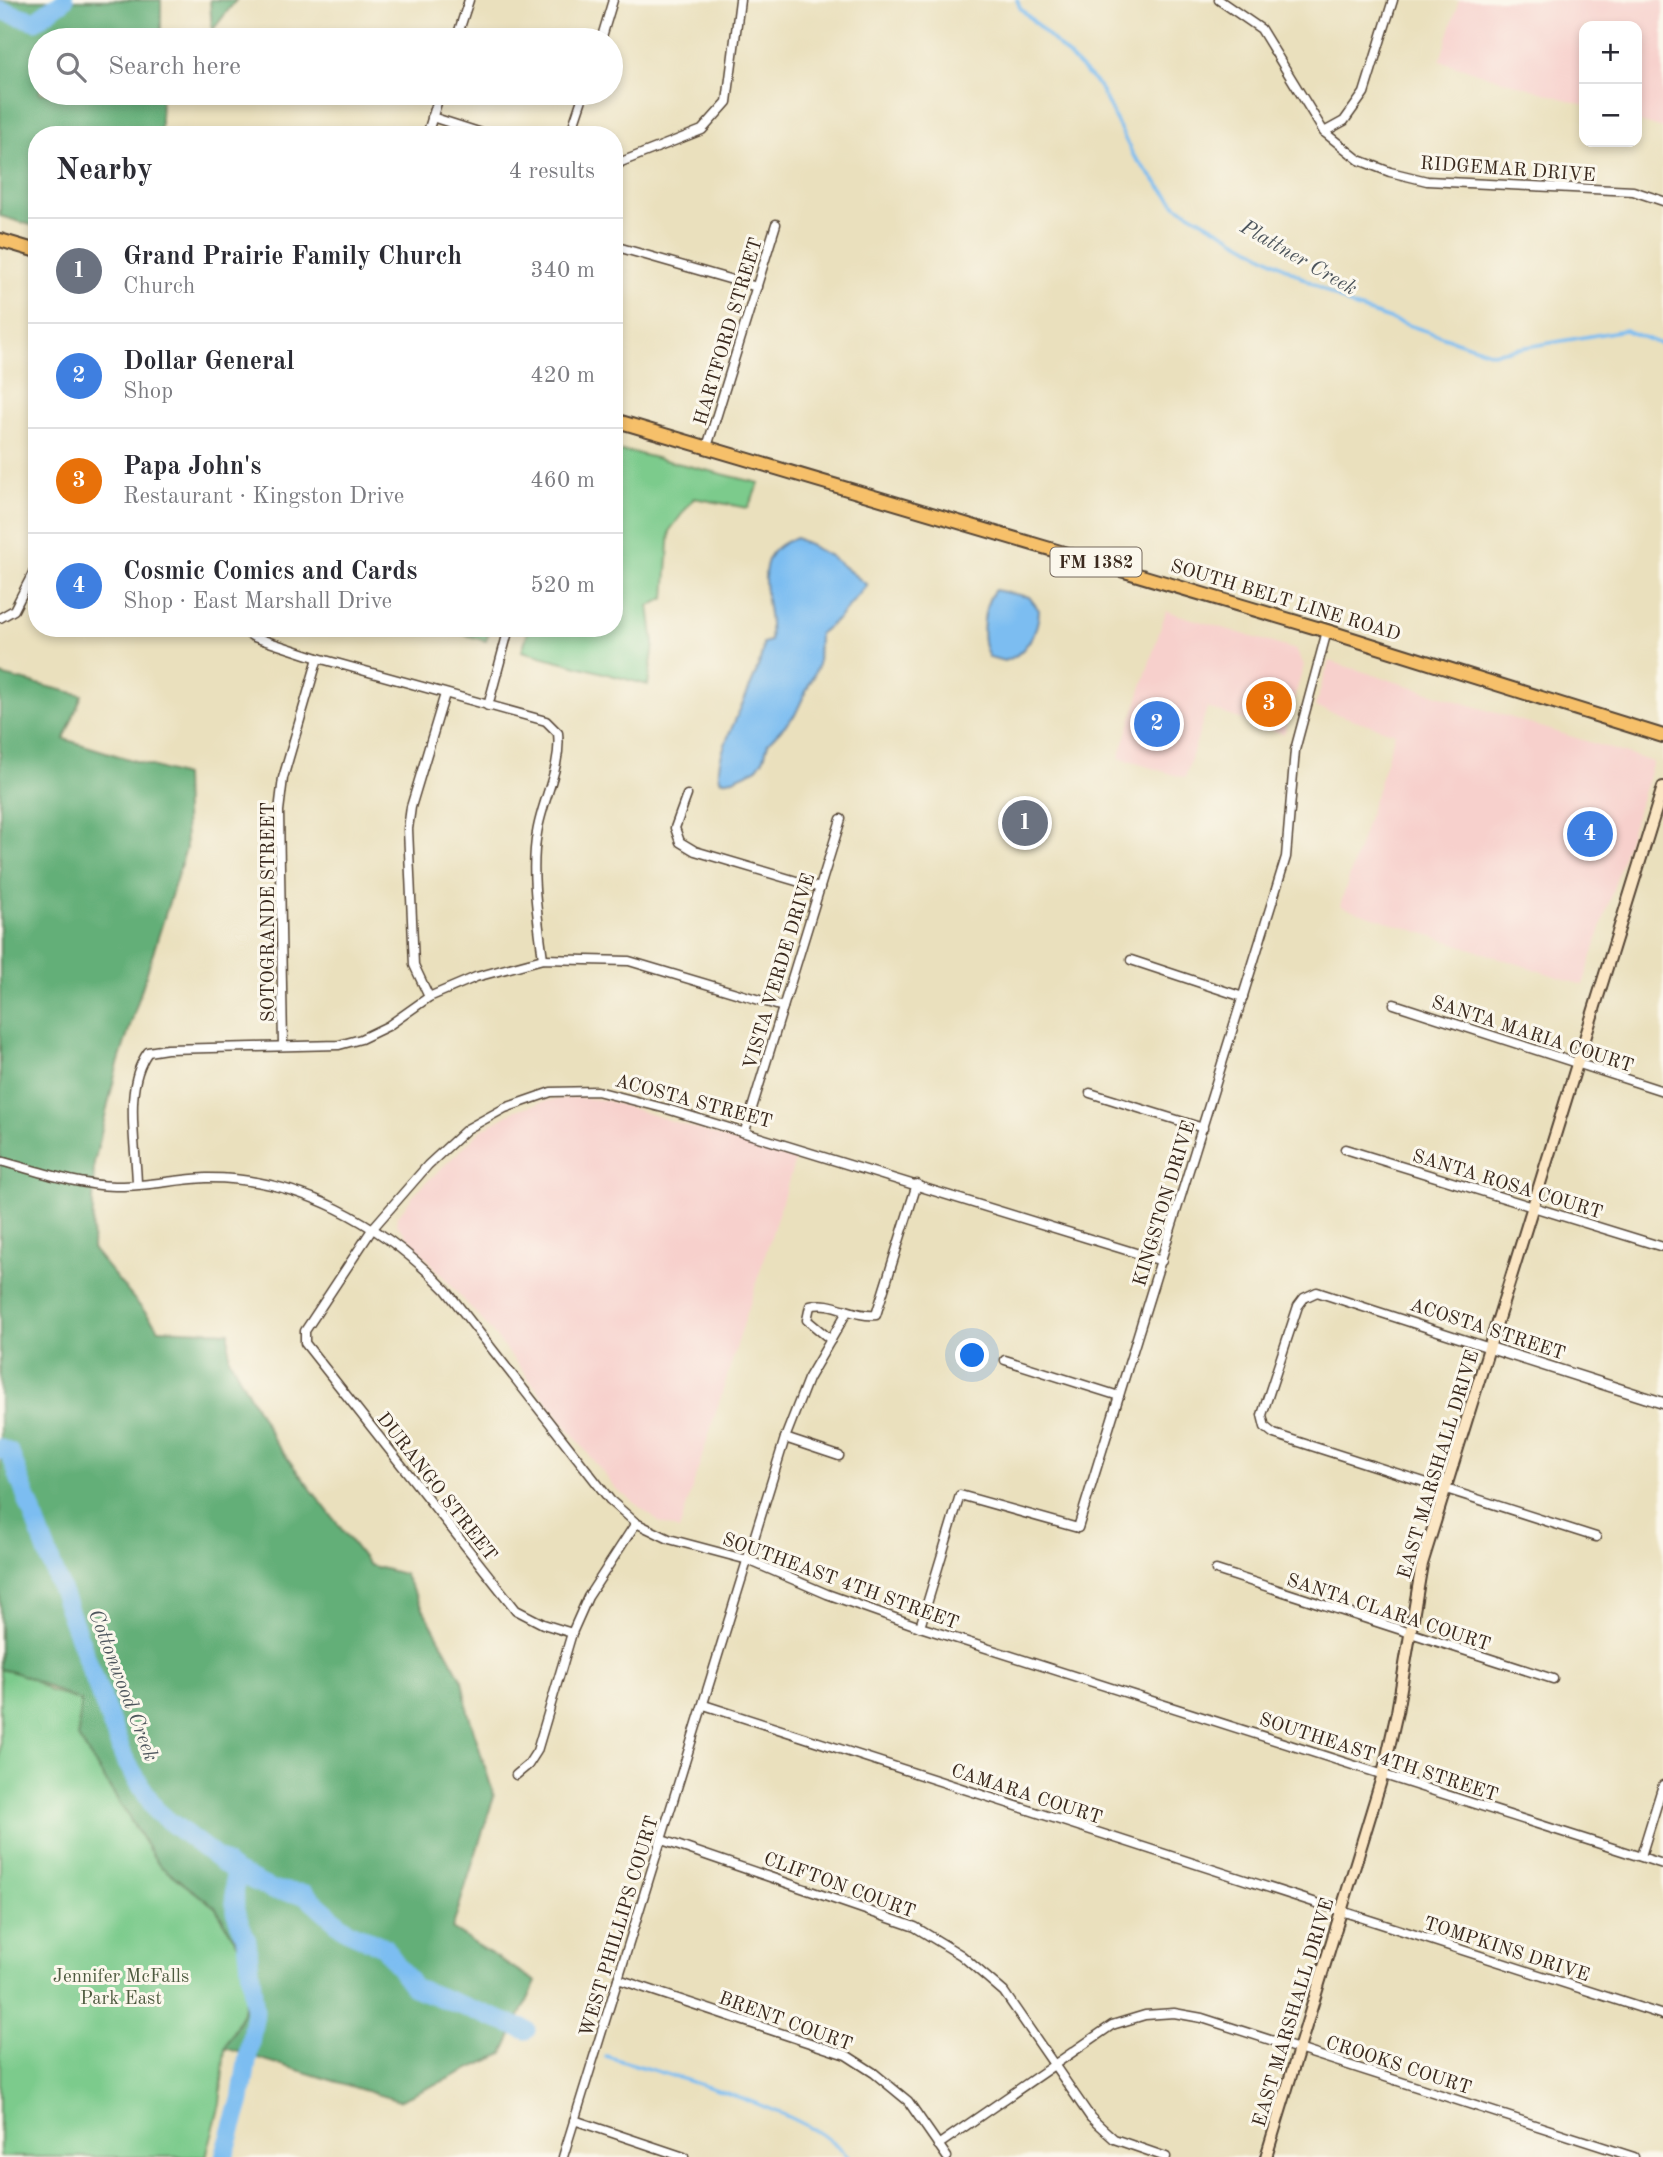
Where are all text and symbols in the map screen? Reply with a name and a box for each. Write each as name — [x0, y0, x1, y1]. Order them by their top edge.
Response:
map controls — [1579, 21, 1642, 147]
button: + — [1579, 21, 1642, 84]
search box — [28, 28, 623, 105]
icon: search — [52, 48, 90, 86]
text: Search here — [108, 54, 241, 80]
button: − — [1579, 84, 1642, 147]
street label: RIDGEMAR DRIVE — [1419, 155, 1596, 186]
text: Nearby — [56, 156, 153, 186]
text: 4 results — [509, 160, 595, 183]
water label: Plattner Creek — [1236, 216, 1360, 300]
street label: HARTFORD STREET — [692, 236, 767, 428]
text: Grand Prairie Family Church — [123, 244, 462, 270]
text: 1 — [72, 259, 86, 282]
text: 340 m — [530, 259, 595, 282]
text: Church — [123, 275, 195, 298]
text: Dollar General — [123, 349, 295, 375]
text: 2 — [72, 364, 86, 387]
text: 420 m — [530, 364, 595, 387]
text: Shop — [123, 380, 173, 403]
text: Papa John's — [123, 454, 262, 480]
text: 3 — [72, 469, 86, 492]
text: 460 m — [530, 469, 595, 492]
text: Restaurant · Kingston Drive — [123, 485, 404, 508]
road number: FM 1382 — [1050, 548, 1142, 576]
street label: SOUTH BELT LINE ROAD — [1168, 557, 1403, 645]
text: Cosmic Comics and Cards — [123, 559, 418, 585]
text: 4 — [72, 574, 86, 597]
text: 520 m — [530, 574, 595, 597]
text: Shop · East Marshall Drive — [123, 590, 392, 613]
pin: 3 — [1246, 678, 1292, 730]
pin: 2 — [1134, 698, 1180, 750]
pin: 1 — [1002, 797, 1048, 849]
street label: SOTOGRANDE STREET — [260, 802, 279, 1022]
pin: 4 — [1567, 808, 1613, 860]
street label: VISTA VERDE DRIVE — [741, 871, 819, 1072]
street label: SANTA MARIA COURT — [1429, 994, 1636, 1077]
street label: ACOSTA STREET — [613, 1072, 774, 1133]
street label: KINGSTON DRIVE — [1131, 1118, 1200, 1289]
street label: SANTA ROSA COURT — [1410, 1147, 1605, 1223]
street label: ACOSTA STREET — [1407, 1296, 1567, 1364]
your location — [955, 1338, 989, 1372]
street label: EAST MARSHALL DRIVE — [1396, 1348, 1483, 1581]
street label: DURANGO STREET — [372, 1410, 500, 1565]
street label: SOUTHEAST 4TH STREET — [720, 1531, 961, 1634]
street label: SANTA CLARA COURT — [1284, 1571, 1493, 1655]
water label: Cottonwood Creek — [84, 1607, 161, 1764]
street label: SOUTHEAST 4TH STREET — [1256, 1711, 1500, 1806]
street label: CAMARA COURT — [948, 1762, 1104, 1829]
street label: WEST PHILLIPS COURT — [578, 1814, 663, 2039]
street label: CLIFTON COURT — [761, 1850, 918, 1923]
street label: EAST MARSHALL DRIVE — [1251, 1896, 1338, 2129]
street label: TOMPKINS DRIVE — [1421, 1915, 1591, 1986]
park label: Jennifer McFalls Park East — [53, 1968, 189, 2009]
street label: BRENT COURT — [716, 1989, 855, 2055]
street label: CROOKS COURT — [1323, 2034, 1473, 2099]

